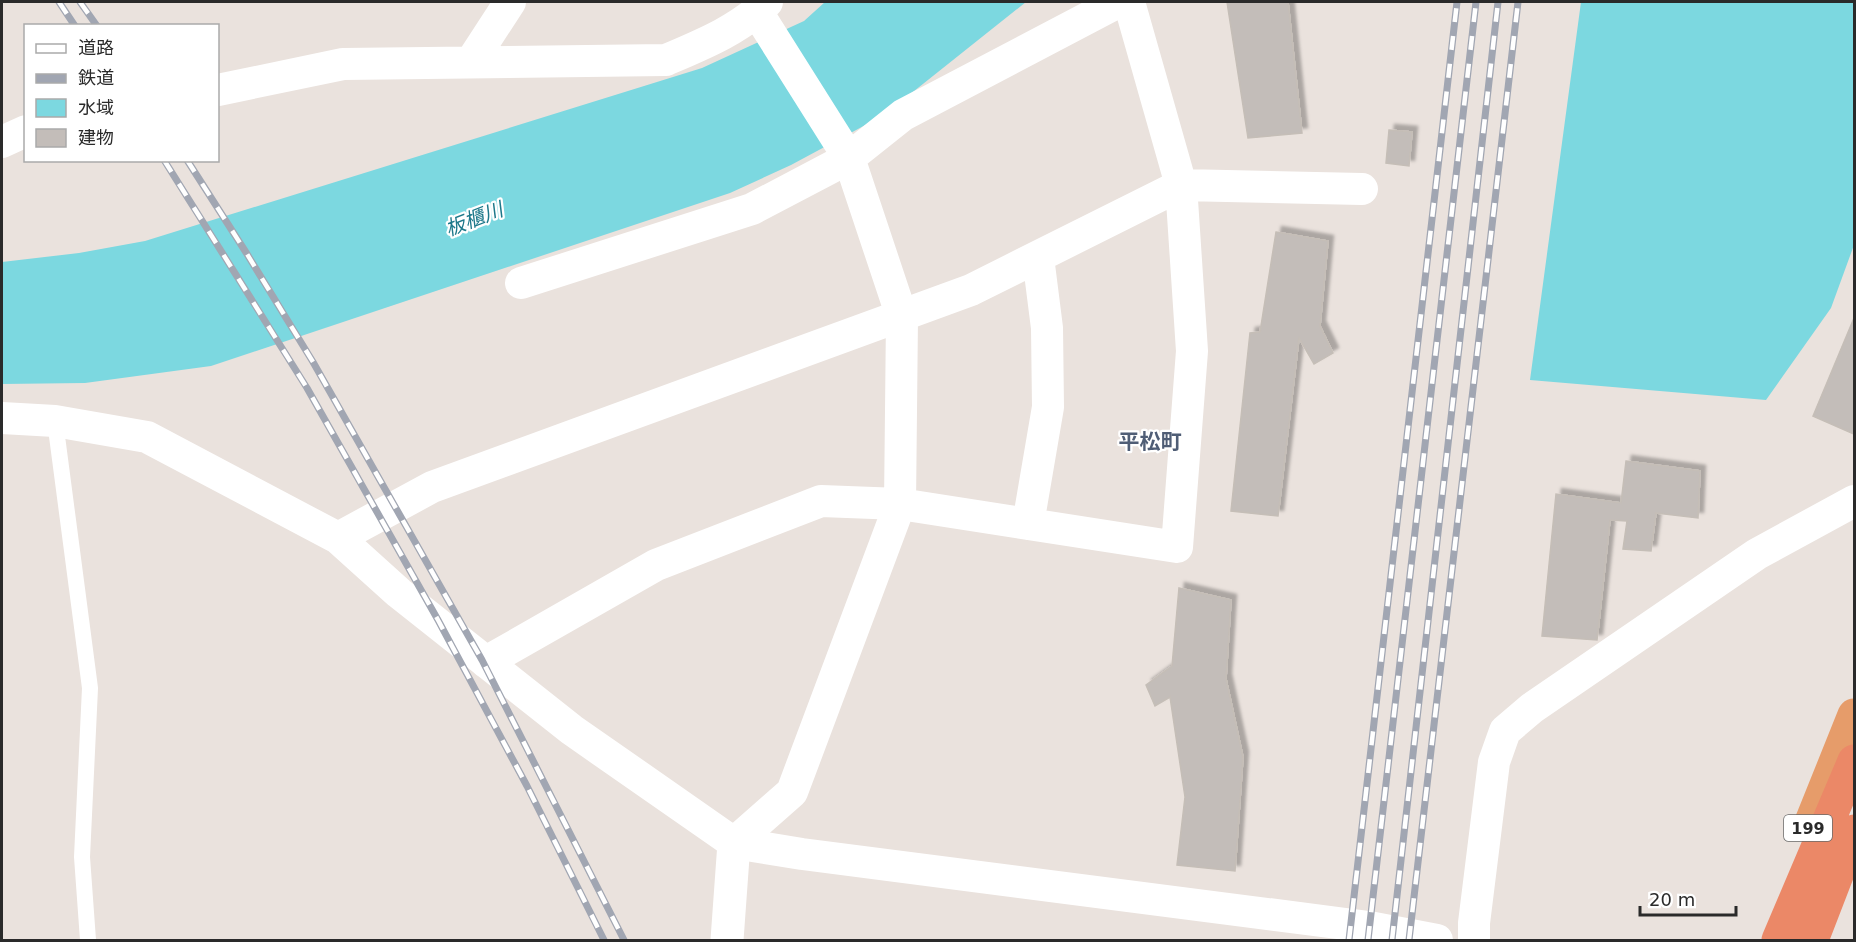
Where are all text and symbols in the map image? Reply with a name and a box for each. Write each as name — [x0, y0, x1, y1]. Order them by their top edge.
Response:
legend — [24, 24, 219, 162]
text: 道路 — [78, 37, 114, 58]
text: 鉄道 — [78, 67, 114, 88]
text: 水域 — [78, 97, 114, 118]
text: 建物 — [78, 127, 114, 148]
water label: 板櫃川 — [442, 196, 508, 241]
district label: 平松町 — [1119, 430, 1182, 454]
road number: 199 — [1784, 815, 1832, 841]
scale bar — [1640, 879, 1736, 917]
text: 20 m — [1649, 889, 1695, 910]

